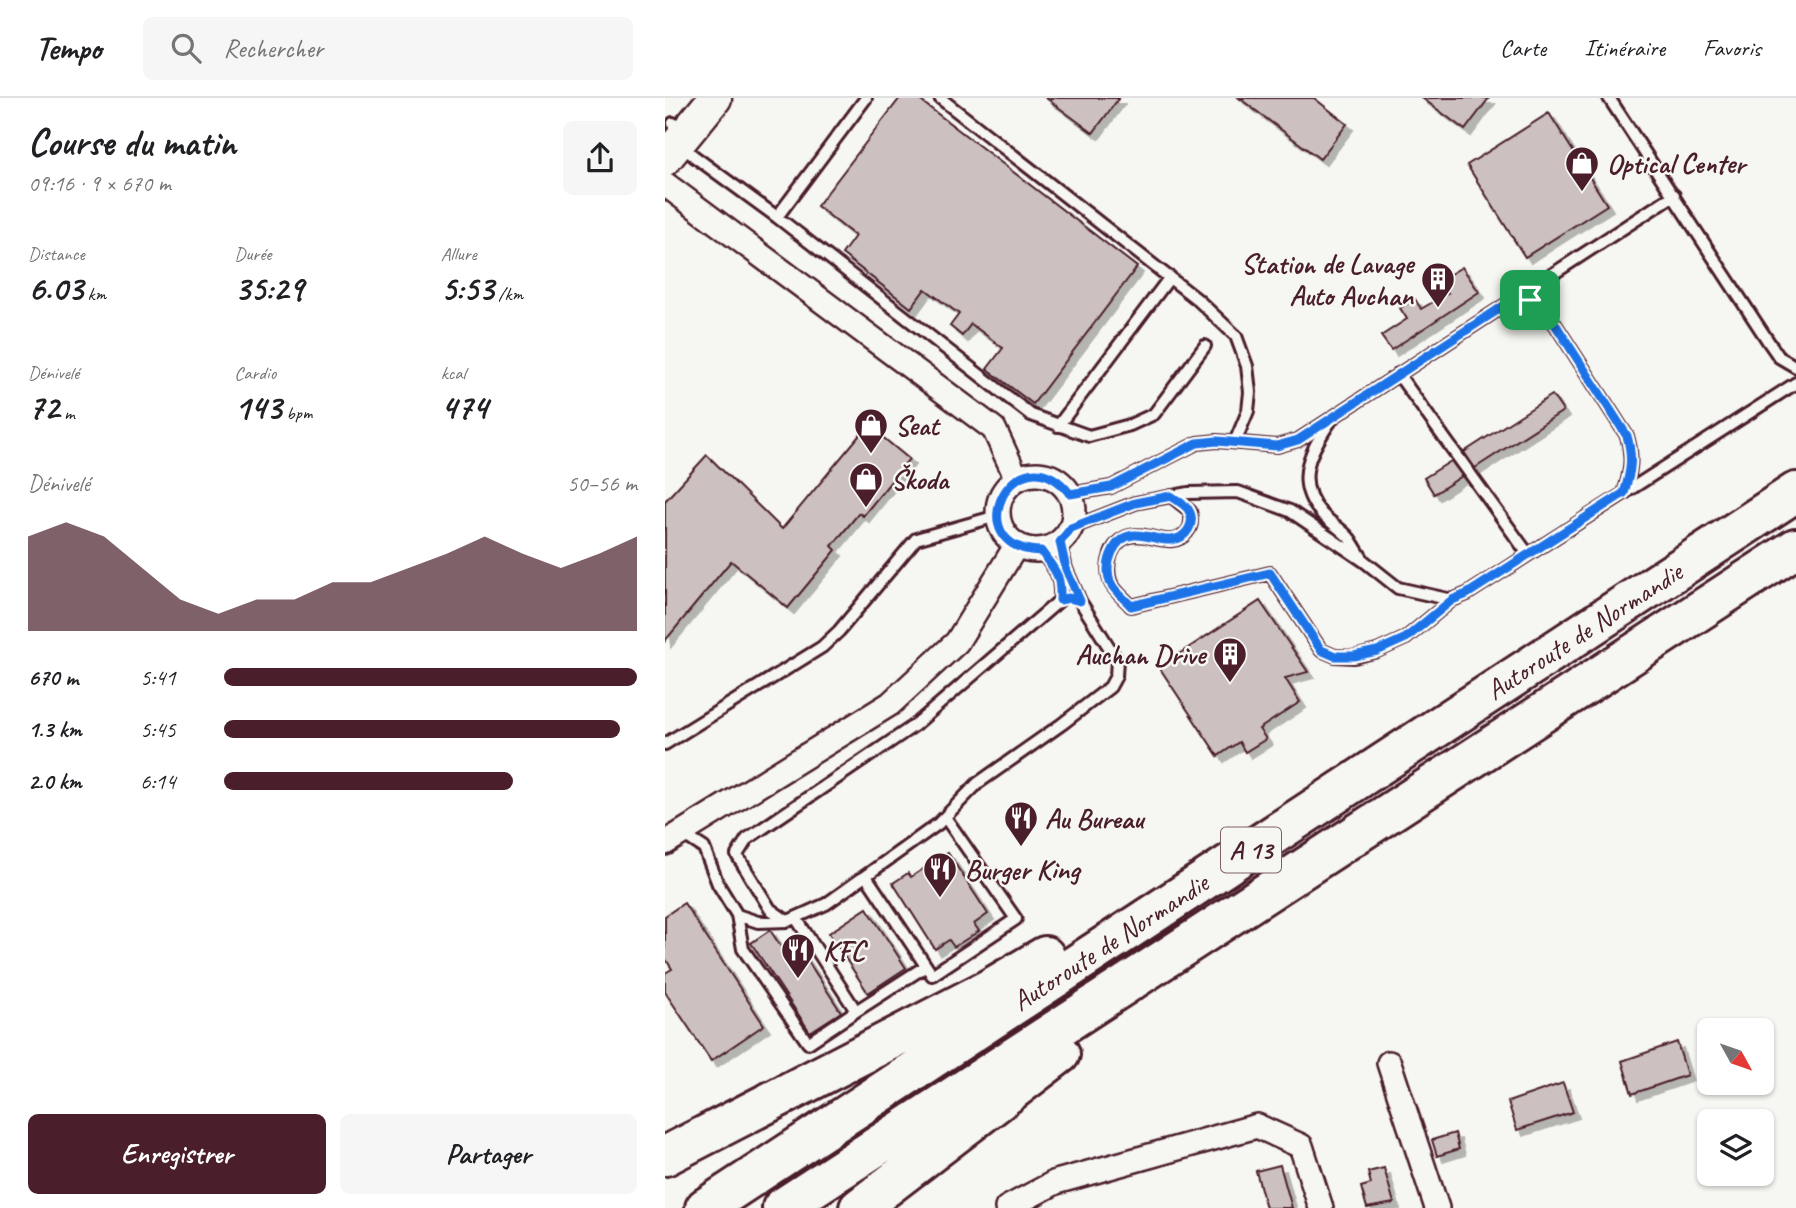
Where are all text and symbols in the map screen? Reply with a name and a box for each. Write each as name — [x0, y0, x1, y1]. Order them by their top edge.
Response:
search box — [143, 17, 633, 80]
text: Tempo — [35, 27, 101, 69]
icon: search — [167, 29, 205, 67]
text: Rechercher — [223, 32, 323, 65]
text: Carte — [1500, 33, 1546, 63]
text: Itinéraire — [1584, 33, 1665, 63]
text: Favoris — [1703, 33, 1761, 63]
text: Course du matin — [28, 119, 236, 166]
button: share — [563, 121, 637, 195]
shop icon: Optical Center — [1563, 144, 1601, 193]
place label: Optical Center — [1607, 146, 1748, 181]
text: 09:16 · 9 × 670 m — [28, 169, 171, 198]
text: Distance — [28, 242, 85, 266]
text: Durée — [234, 242, 272, 266]
text: Allure — [441, 242, 477, 266]
place label: Station de Lavage Auto Auchan — [1241, 246, 1416, 313]
building icon: Station de Lavage Auto Auchan — [1419, 260, 1457, 309]
text: 6.03 — [28, 266, 83, 311]
text: 35:29 — [234, 266, 303, 311]
text: 5:53 — [441, 266, 494, 311]
pin — [1500, 270, 1560, 330]
icon: arrive — [1511, 281, 1549, 319]
text: km — [83, 282, 106, 306]
text: /km — [494, 282, 523, 306]
text: Dénivelé — [28, 361, 79, 385]
text: Cardio — [234, 361, 276, 385]
text: kcal — [441, 361, 466, 385]
text: 72 — [28, 385, 59, 430]
text: 143 — [234, 385, 282, 430]
text: 474 — [441, 385, 488, 430]
text: m — [59, 401, 75, 425]
text: bpm — [282, 401, 312, 425]
shop icon: Seat — [852, 406, 890, 455]
place label: Seat — [895, 408, 941, 443]
shop icon: Škoda — [847, 460, 885, 509]
place label: Škoda — [891, 462, 951, 497]
text: Dénivelé — [28, 469, 90, 498]
text: 50–56 m — [567, 469, 637, 498]
street label: Autoroute de Normandie — [1479, 553, 1690, 708]
building icon: Auchan Drive — [1211, 635, 1249, 684]
place label: Auchan Drive — [1075, 637, 1208, 672]
text: 670 m — [28, 663, 78, 692]
text: 5:41 — [140, 663, 176, 692]
text: 1.3 km — [28, 715, 82, 744]
text: 5:45 — [140, 715, 176, 744]
text: 2.0 km — [28, 767, 82, 796]
text: 6:14 — [140, 767, 176, 796]
restaurant icon: Au Bureau — [1002, 799, 1040, 848]
place label: Au Bureau — [1045, 801, 1146, 836]
road number: A 13 — [1221, 828, 1281, 872]
restaurant icon: Burger King — [921, 850, 959, 899]
place label: Burger King — [965, 852, 1082, 887]
street label: Autoroute de Normandie — [1005, 864, 1216, 1019]
restaurant icon: KFC — [779, 931, 817, 980]
place label: KFC — [823, 933, 869, 968]
north arrow — [1697, 1018, 1775, 1096]
map controls — [1697, 1018, 1774, 1186]
button: layers — [1697, 1109, 1774, 1186]
button: Enregistrer — [28, 1114, 326, 1194]
button: Partager — [340, 1114, 637, 1194]

